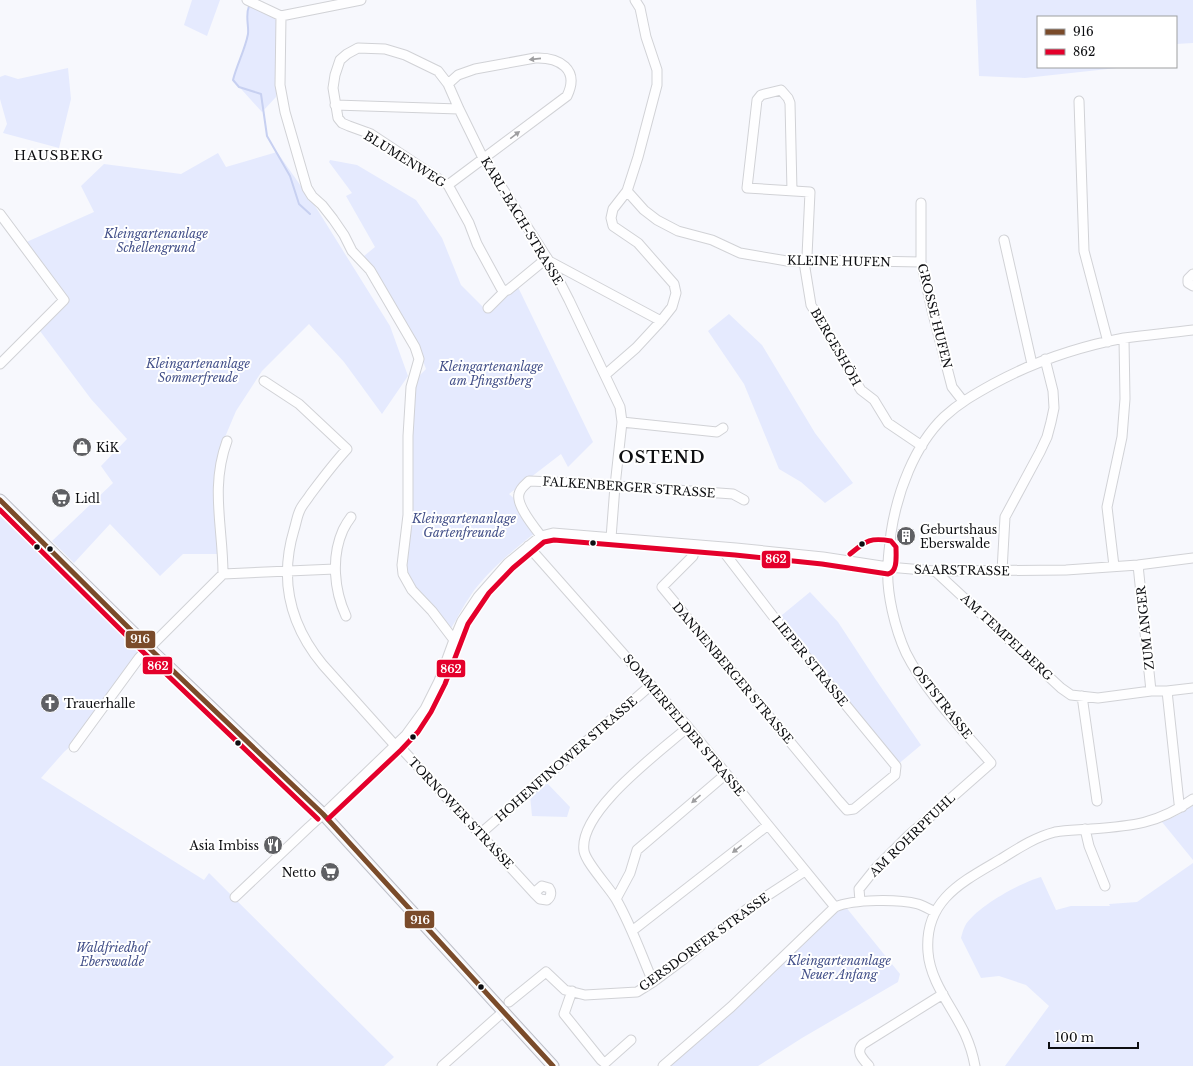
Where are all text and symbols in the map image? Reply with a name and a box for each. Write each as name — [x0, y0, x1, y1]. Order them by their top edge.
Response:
legend — [1037, 16, 1177, 68]
text: 916 — [1073, 24, 1094, 39]
text: 862 — [1073, 44, 1095, 59]
one-way arrow — [529, 55, 541, 62]
street label: BLUMENWEG — [361, 128, 449, 191]
one-way arrow — [509, 131, 520, 139]
district label: HAUSBERG — [14, 147, 104, 164]
street label: KARL-BACH-STRASSE — [478, 154, 566, 288]
park label: Kleingartenanlage Schellengrund — [103, 226, 209, 255]
street label: KLEINE HUFEN — [787, 253, 891, 269]
street label: GROSSE HUFEN — [915, 262, 955, 370]
street label: BERGESHÖH — [808, 305, 865, 389]
park label: Kleingartenanlage Sommerfreude — [145, 356, 251, 385]
park label: Kleingartenanlage am Pfingstberg — [438, 359, 544, 388]
shop icon: KiK — [71, 436, 93, 458]
place label: KiK — [96, 440, 119, 455]
district label: OSTEND — [619, 447, 705, 467]
street label: FALKENBERGER STRASSE — [542, 473, 716, 501]
supermarket icon: Lidl — [50, 487, 72, 509]
place label: Lidl — [75, 491, 100, 506]
park label: Kleingartenanlage Gartenfreunde — [411, 511, 517, 540]
place label: Geburtshaus Eberswalde — [920, 522, 997, 551]
building icon: Geburtshaus Eberswalde — [895, 525, 917, 547]
unlabelled marker — [588, 538, 598, 548]
unlabelled marker — [857, 539, 867, 549]
unlabelled marker — [32, 542, 42, 552]
unlabelled marker — [45, 544, 55, 554]
line badge: 862 — [761, 550, 791, 569]
text: 862 — [765, 552, 787, 566]
street label: SAARSTRASSE — [914, 562, 1010, 578]
street label: ZUM ANGER — [1133, 585, 1157, 671]
street label: AM TEMPELBERG — [957, 590, 1056, 684]
street label: DANNENBERGER STRASSE — [669, 599, 797, 747]
street label: LIEPER STRASSE — [769, 613, 851, 709]
line badge: 916 — [125, 630, 156, 649]
text: 916 — [130, 632, 150, 646]
street label: SOMMERFELDER STRASSE — [620, 651, 748, 799]
line badge: 862 — [142, 656, 173, 675]
text: 862 — [147, 659, 169, 673]
line badge: 862 — [436, 659, 466, 678]
text: 862 — [440, 662, 462, 676]
street label: OSTSTRASSE — [909, 662, 975, 742]
church icon: Trauerhalle — [39, 692, 61, 714]
street label: HOHENFINOWER STRASSE — [492, 693, 640, 825]
place label: Trauerhalle — [64, 696, 135, 711]
unlabelled marker — [408, 732, 418, 742]
unlabelled marker — [233, 738, 243, 748]
street label: TORNOWER STRASSE — [405, 754, 517, 872]
street label: AM ROHRPFUHL — [865, 790, 958, 880]
one-way arrow — [691, 795, 702, 804]
restaurant icon: Asia Imbiss — [262, 834, 284, 856]
place label: Asia Imbiss — [189, 838, 259, 853]
one-way arrow — [732, 845, 743, 853]
supermarket icon: Netto — [319, 861, 341, 883]
place label: Netto — [282, 865, 316, 880]
street label: GERSDORFER STRASSE — [636, 890, 772, 994]
line badge: 916 — [404, 910, 435, 929]
text: 916 — [410, 913, 430, 927]
park label: Waldfriedhof Eberswalde — [76, 940, 151, 969]
park label: Kleingartenanlage Neuer Anfang — [786, 953, 892, 982]
unlabelled marker — [476, 982, 486, 992]
scale bar — [1049, 1024, 1138, 1050]
text: 100 m — [1055, 1030, 1094, 1045]

